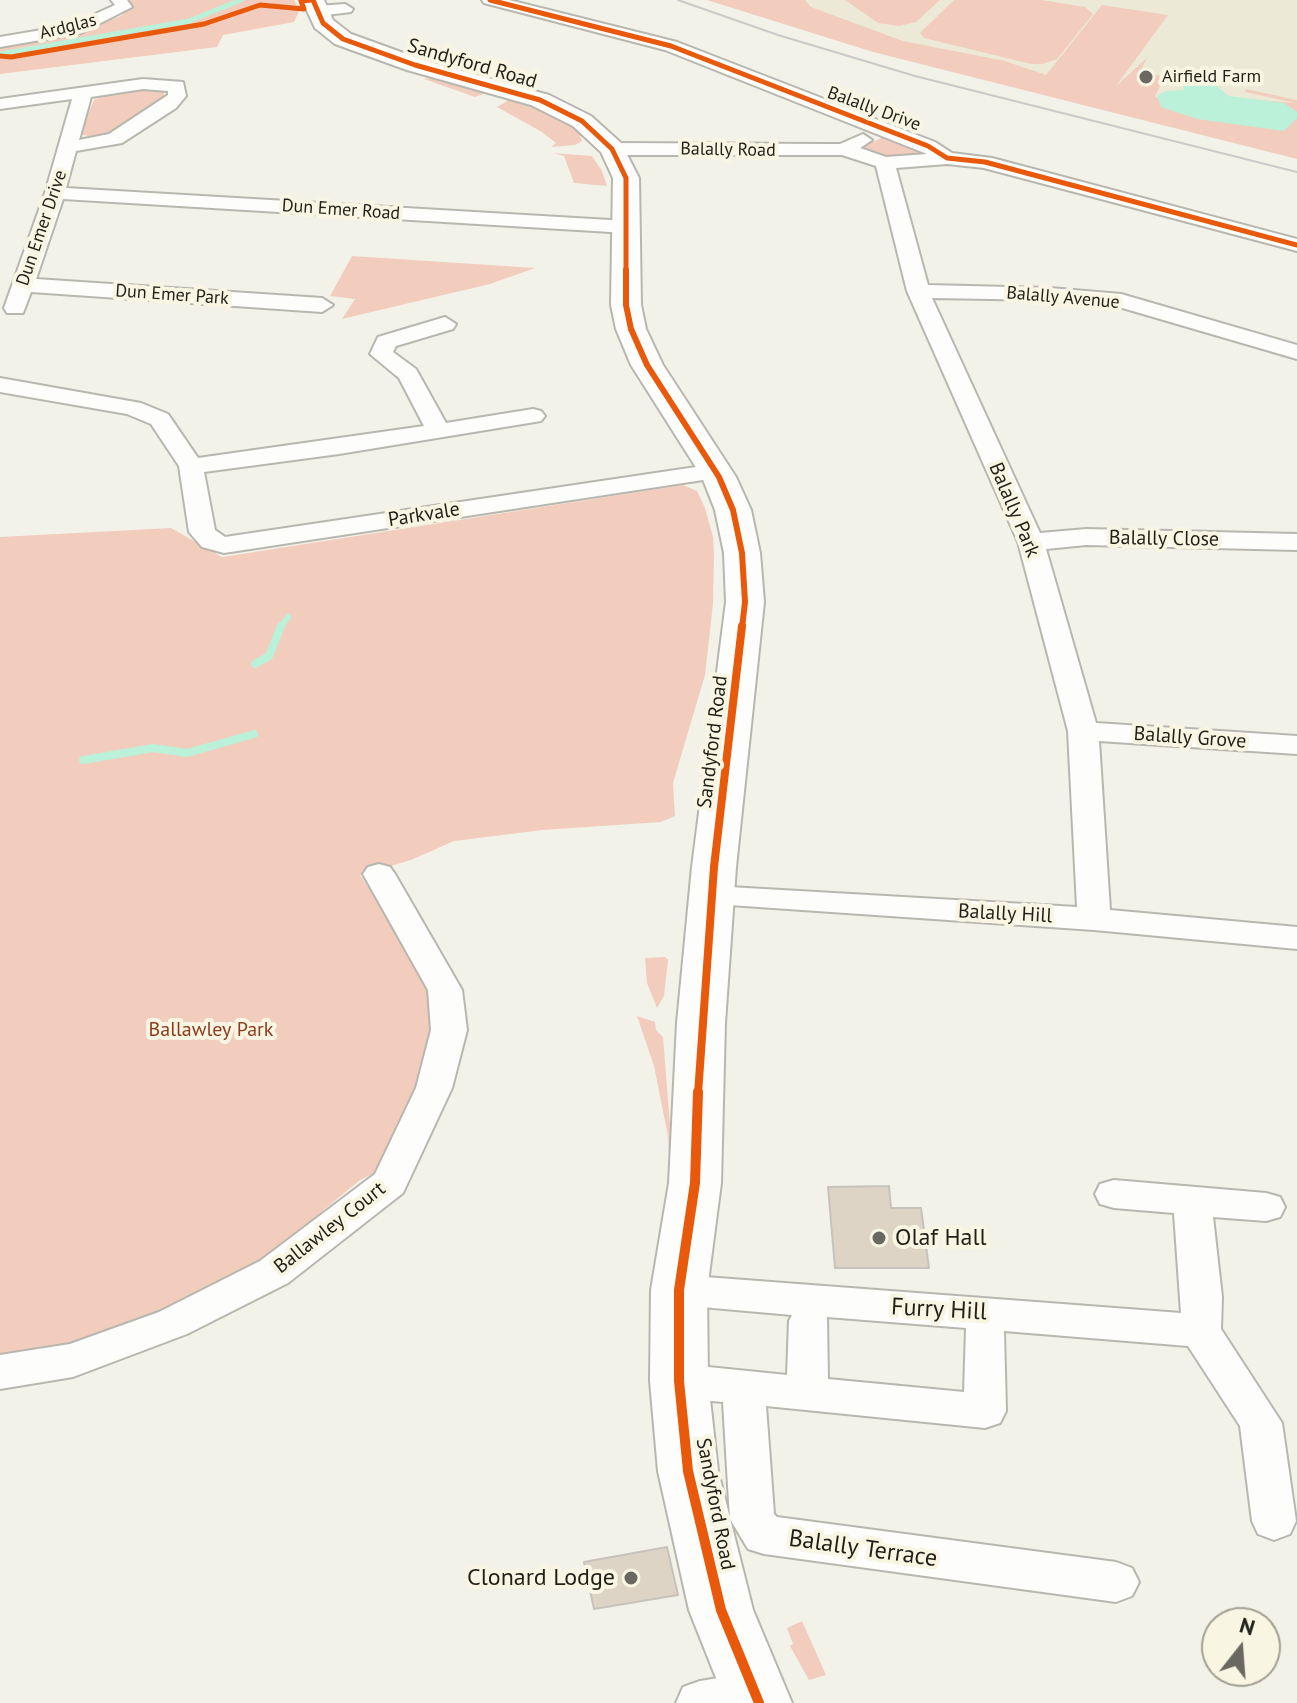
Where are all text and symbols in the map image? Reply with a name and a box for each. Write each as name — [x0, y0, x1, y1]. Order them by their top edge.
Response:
street label: Ardglas — [37, 10, 99, 44]
street label: Sandyford Road — [404, 34, 540, 94]
place label: Airfield Farm — [1162, 66, 1261, 88]
marker: Airfield Farm — [1137, 68, 1155, 86]
street label: Balally Drive — [824, 82, 924, 136]
street label: Balally Road — [680, 138, 776, 162]
street label: Dun Emer Drive — [12, 167, 72, 289]
street label: Dun Emer Road — [281, 195, 401, 225]
street label: Dun Emer Park — [115, 280, 229, 310]
street label: Balally Avenue — [1006, 282, 1120, 314]
street label: Balally Park — [983, 459, 1045, 561]
street label: Parkvale — [386, 498, 462, 532]
street label: Balally Close — [1109, 526, 1219, 552]
street label: Sandyford Road — [693, 674, 733, 810]
street label: Balally Grove — [1133, 722, 1247, 754]
street label: Balally Hill — [957, 900, 1053, 928]
park label: Ballawley Park — [149, 1018, 273, 1042]
street label: Ballawley Court — [270, 1177, 390, 1279]
place label: Olaf Hall — [895, 1224, 986, 1252]
marker: Olaf Hall — [870, 1229, 888, 1247]
street label: Furry Hill — [890, 1293, 988, 1327]
street label: Sandyford Road — [690, 1436, 740, 1572]
street label: Balally Terrace — [787, 1524, 939, 1574]
place label: Clonard Lodge — [467, 1564, 615, 1592]
marker: Clonard Lodge — [622, 1569, 640, 1587]
north arrow — [1201, 1607, 1281, 1687]
text: N — [1236, 1610, 1258, 1641]

